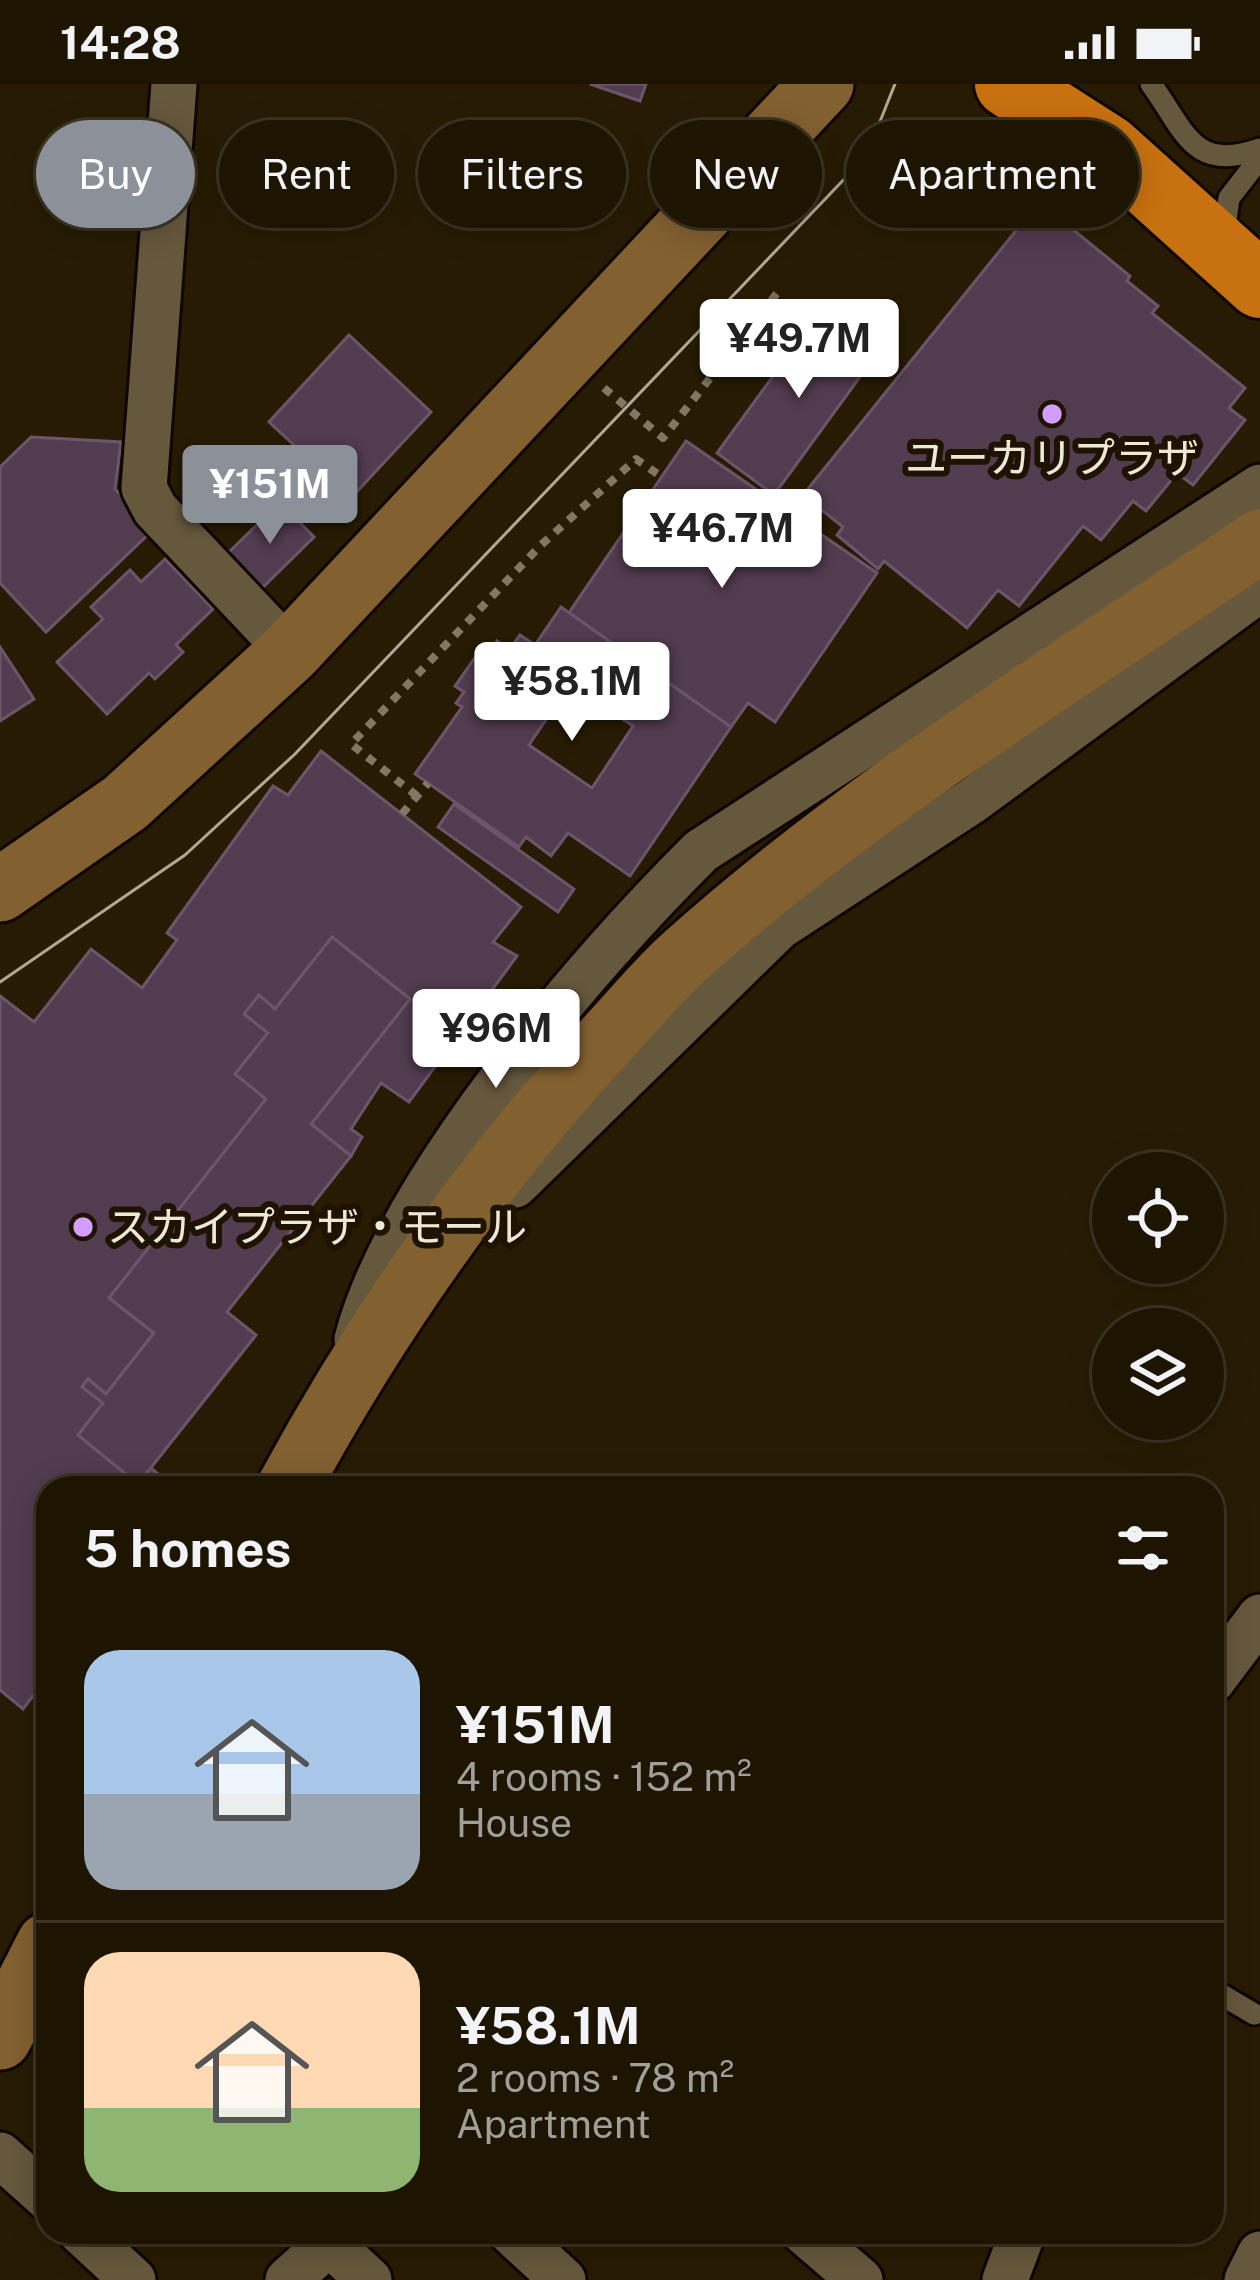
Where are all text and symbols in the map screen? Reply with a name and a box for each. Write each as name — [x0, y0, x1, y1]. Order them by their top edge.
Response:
text: 14:28 — [60, 16, 181, 69]
chip: Buy — [36, 120, 195, 228]
chip: Rent — [219, 120, 394, 228]
chip: Filters — [418, 120, 626, 228]
chip: New — [650, 120, 822, 228]
chip: Apartment — [846, 120, 1139, 228]
pin: ¥49.7M — [701, 299, 897, 401]
text: ¥49.7M — [727, 315, 871, 361]
marker: ユーカリプラザ — [1039, 401, 1065, 427]
place label: ユーカリプラザ — [905, 433, 1199, 482]
pin: ¥151M — [186, 445, 354, 547]
text: ¥151M — [209, 461, 331, 507]
pin: ¥46.7M — [624, 489, 820, 591]
text: ¥46.7M — [650, 505, 794, 551]
pin: ¥58.1M — [474, 642, 670, 744]
text: ¥58.1M — [501, 658, 643, 704]
pin: ¥96M — [425, 989, 567, 1091]
text: ¥96M — [440, 1005, 552, 1051]
map controls — [1092, 1152, 1224, 1440]
button: locate — [1092, 1152, 1224, 1284]
place label: スカイプラザ・モール — [107, 1202, 527, 1251]
marker: スカイプラザ・モール — [70, 1214, 96, 1240]
button: layers — [1092, 1308, 1224, 1440]
icon: filters — [1110, 1515, 1176, 1581]
text: 5 homes — [84, 1519, 291, 1578]
text: ¥151M — [456, 1695, 614, 1754]
icon: home — [180, 1698, 324, 1842]
text: 4 rooms · 152 m² — [456, 1754, 751, 1800]
text: House — [456, 1800, 572, 1846]
text: ¥58.1M — [456, 1996, 641, 2055]
icon: home — [180, 2000, 324, 2144]
text: 2 rooms · 78 m² — [456, 2055, 734, 2101]
text: Apartment — [456, 2101, 651, 2147]

